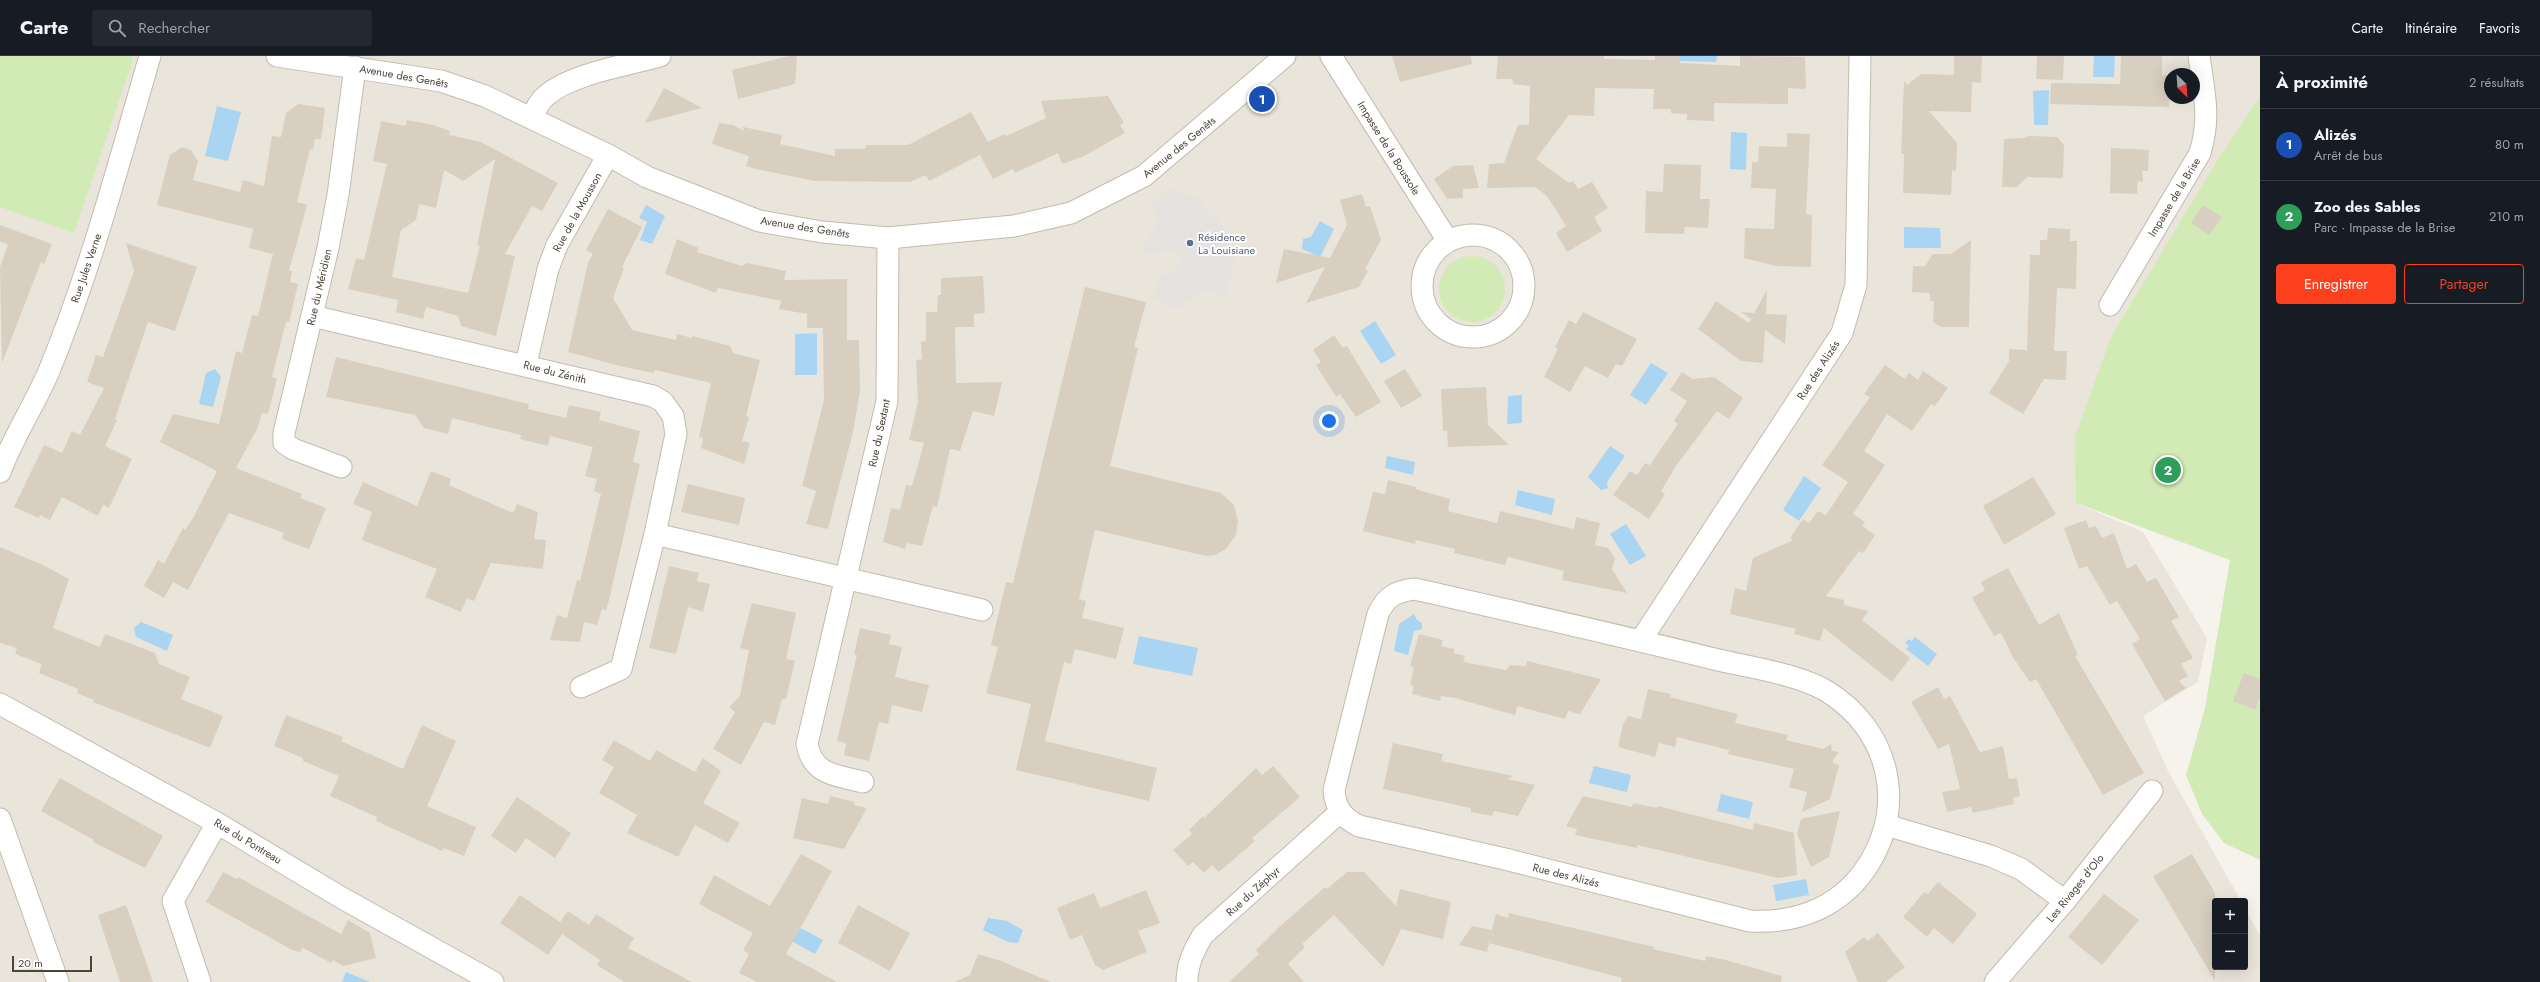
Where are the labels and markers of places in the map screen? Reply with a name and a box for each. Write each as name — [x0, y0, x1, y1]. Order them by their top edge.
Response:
pin: 1 — [1249, 84, 1275, 114]
place label: Résidence La Louisiane — [1198, 229, 1255, 258]
marker: Résidence La Louisiane — [1185, 238, 1195, 248]
pin: 2 — [2155, 455, 2181, 485]

